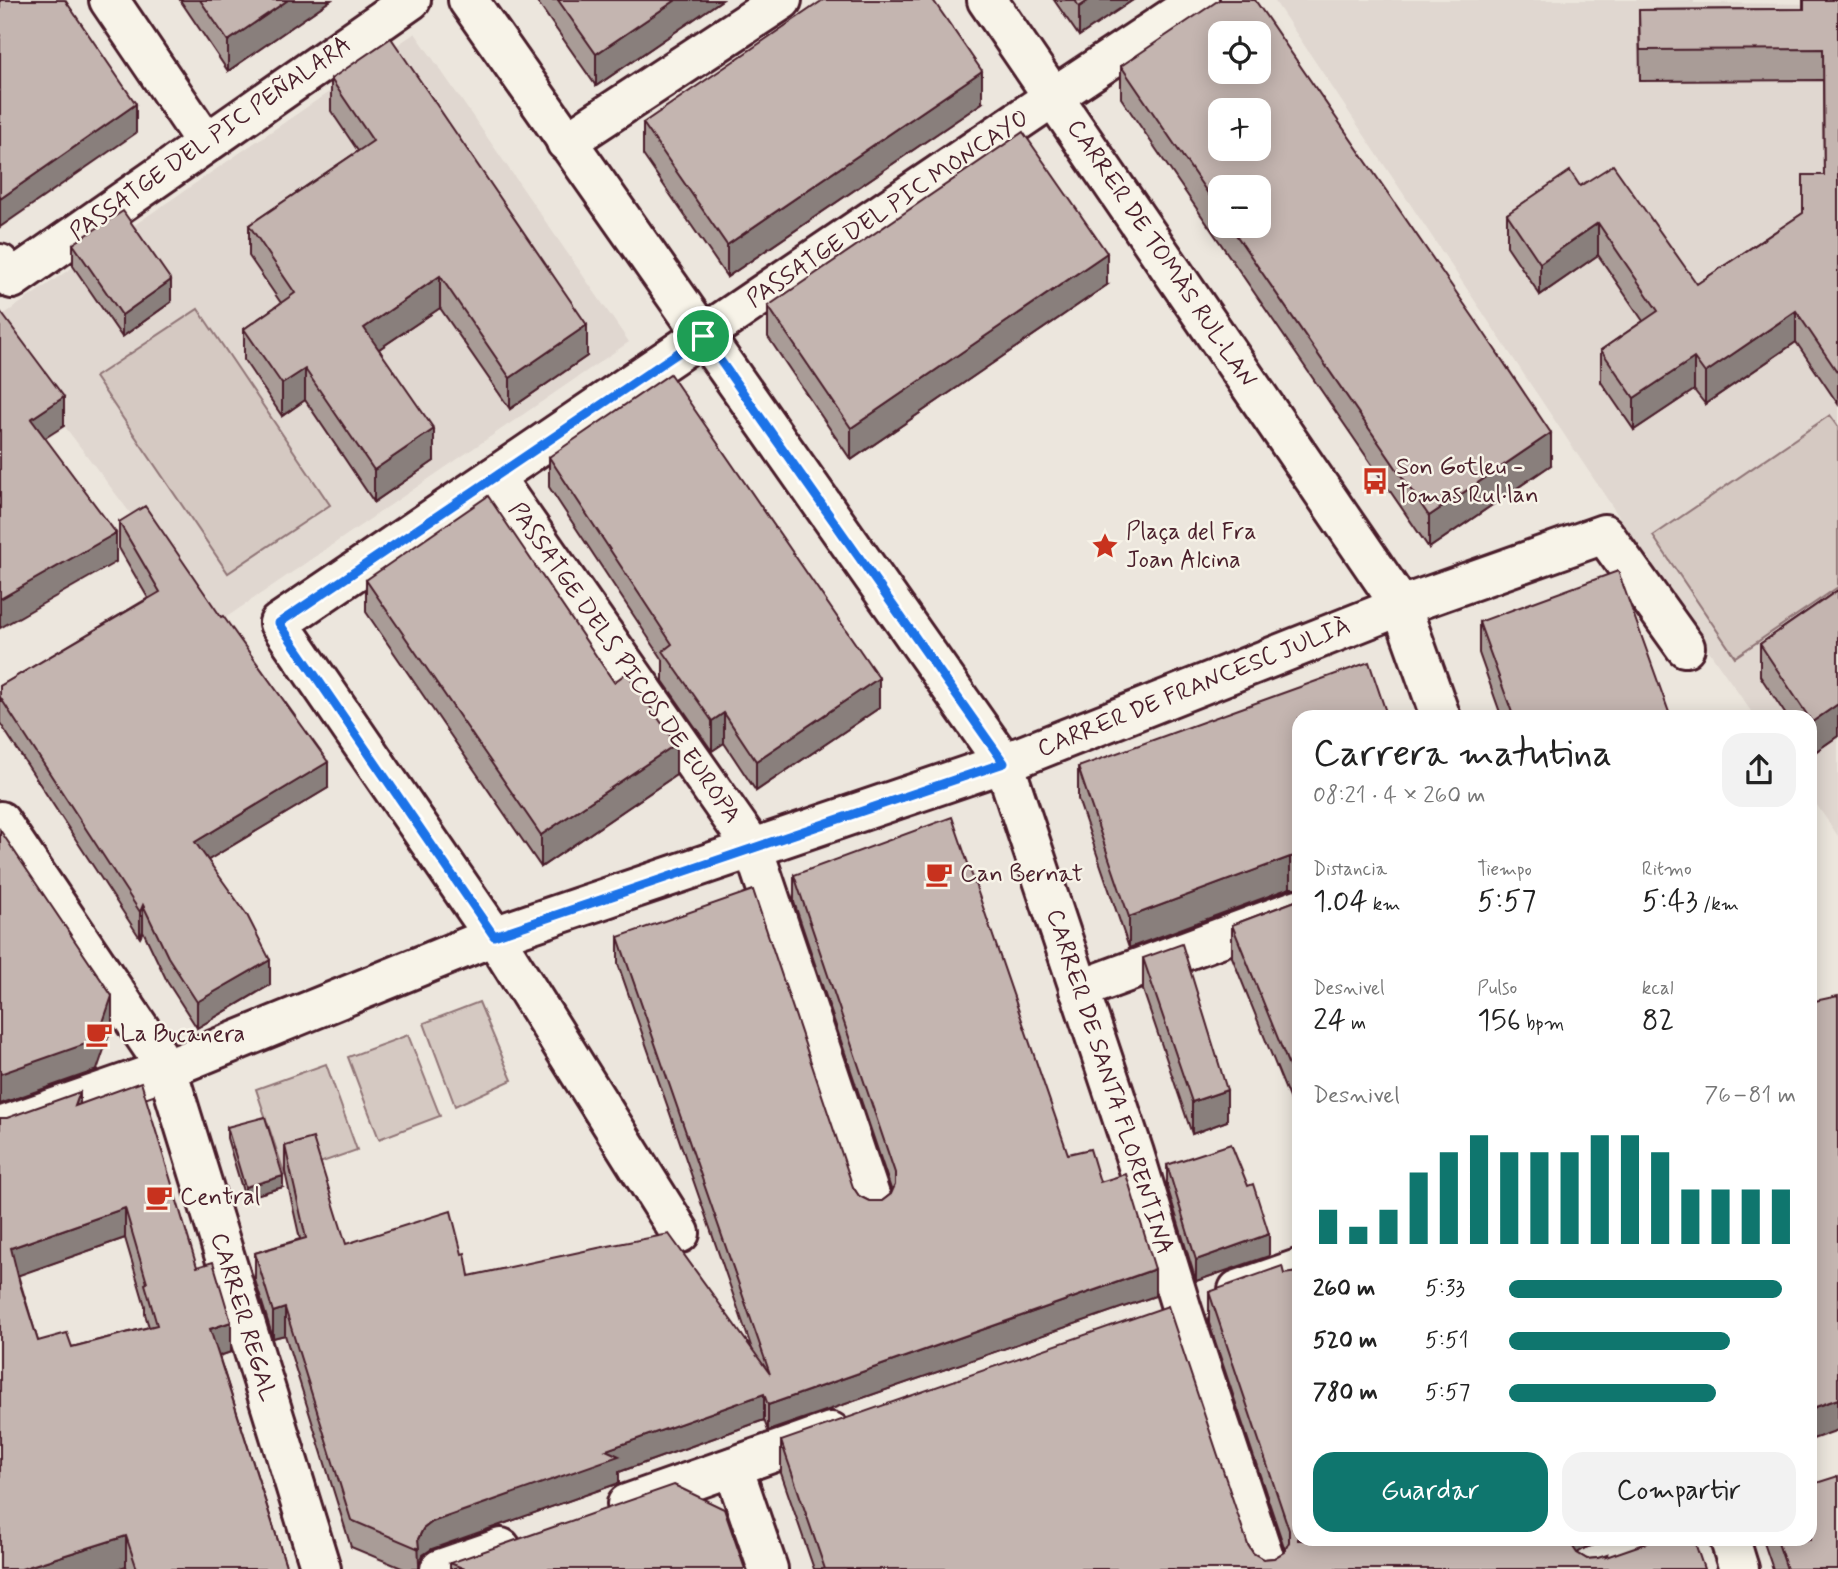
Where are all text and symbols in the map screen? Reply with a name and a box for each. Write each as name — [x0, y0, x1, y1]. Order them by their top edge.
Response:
map controls — [1208, 21, 1271, 238]
button: locate — [1208, 21, 1271, 84]
street label: PASSATGE DEL PIC PEÑALARA — [64, 30, 358, 248]
button: + — [1208, 98, 1271, 161]
street label: PASSATGE DEL PIC MONCAYO — [741, 103, 1035, 315]
street label: CARRER DE TOMÀS RUL·LAN — [1059, 114, 1263, 394]
button: − — [1208, 175, 1271, 238]
pin — [673, 306, 733, 366]
icon: arrive — [684, 317, 722, 355]
place label: Son Gotleu - Tomas Rul·lan — [1396, 452, 1539, 511]
bus stop icon: Son Gotleu - Tomas Rul·lan — [1360, 466, 1390, 496]
street label: PASSATGE DELS PICOS DE EUROPA — [501, 496, 747, 830]
place label: Plaça del Fra Joan Alcina — [1126, 517, 1257, 576]
place icon: Plaça del Fra Joan Alcina — [1090, 531, 1120, 561]
street label: CARRER DE FRANCESC JULIÀ — [1033, 611, 1355, 765]
text: Carrera matutina — [1313, 730, 1612, 779]
button: share — [1722, 733, 1796, 807]
text: 08:21 · 4 × 260 m — [1313, 781, 1486, 811]
text: Distancia — [1313, 857, 1387, 882]
text: Tiempo — [1477, 857, 1532, 882]
text: Ritmo — [1642, 857, 1692, 882]
cafe icon: Can Bernat — [924, 859, 954, 889]
place label: Can Bernat — [960, 859, 1083, 890]
text: 1.04 — [1313, 882, 1368, 921]
text: 5:57 — [1477, 882, 1536, 921]
text: 5:43 — [1642, 882, 1698, 921]
text: km — [1368, 892, 1401, 917]
text: /km — [1698, 892, 1739, 917]
street label: CARRER DE SANTA FLORENTINA — [1038, 905, 1180, 1259]
text: Desnivel — [1313, 976, 1385, 1001]
text: Pulso — [1477, 976, 1517, 1001]
text: kcal — [1642, 976, 1674, 1001]
text: 24 — [1313, 1001, 1346, 1040]
text: 156 — [1477, 1001, 1521, 1040]
text: 82 — [1642, 1001, 1674, 1040]
text: m — [1346, 1011, 1366, 1036]
text: bpm — [1521, 1011, 1564, 1036]
cafe icon: La Bucanera — [84, 1019, 114, 1049]
place label: La Bucanera — [120, 1019, 245, 1050]
text: Desnivel — [1313, 1081, 1400, 1111]
text: 76–81 m — [1704, 1081, 1796, 1111]
cafe icon: Central — [144, 1182, 174, 1212]
place label: Central — [180, 1182, 261, 1213]
street label: CARRER REGAL — [203, 1229, 283, 1405]
text: 260 m — [1313, 1274, 1375, 1304]
text: 5:33 — [1425, 1274, 1465, 1304]
text: 520 m — [1313, 1326, 1377, 1356]
text: 5:51 — [1425, 1326, 1469, 1356]
text: 780 m — [1313, 1378, 1378, 1408]
text: 5:57 — [1425, 1378, 1470, 1408]
button: Guardar — [1313, 1452, 1548, 1532]
button: Compartir — [1562, 1452, 1796, 1532]

